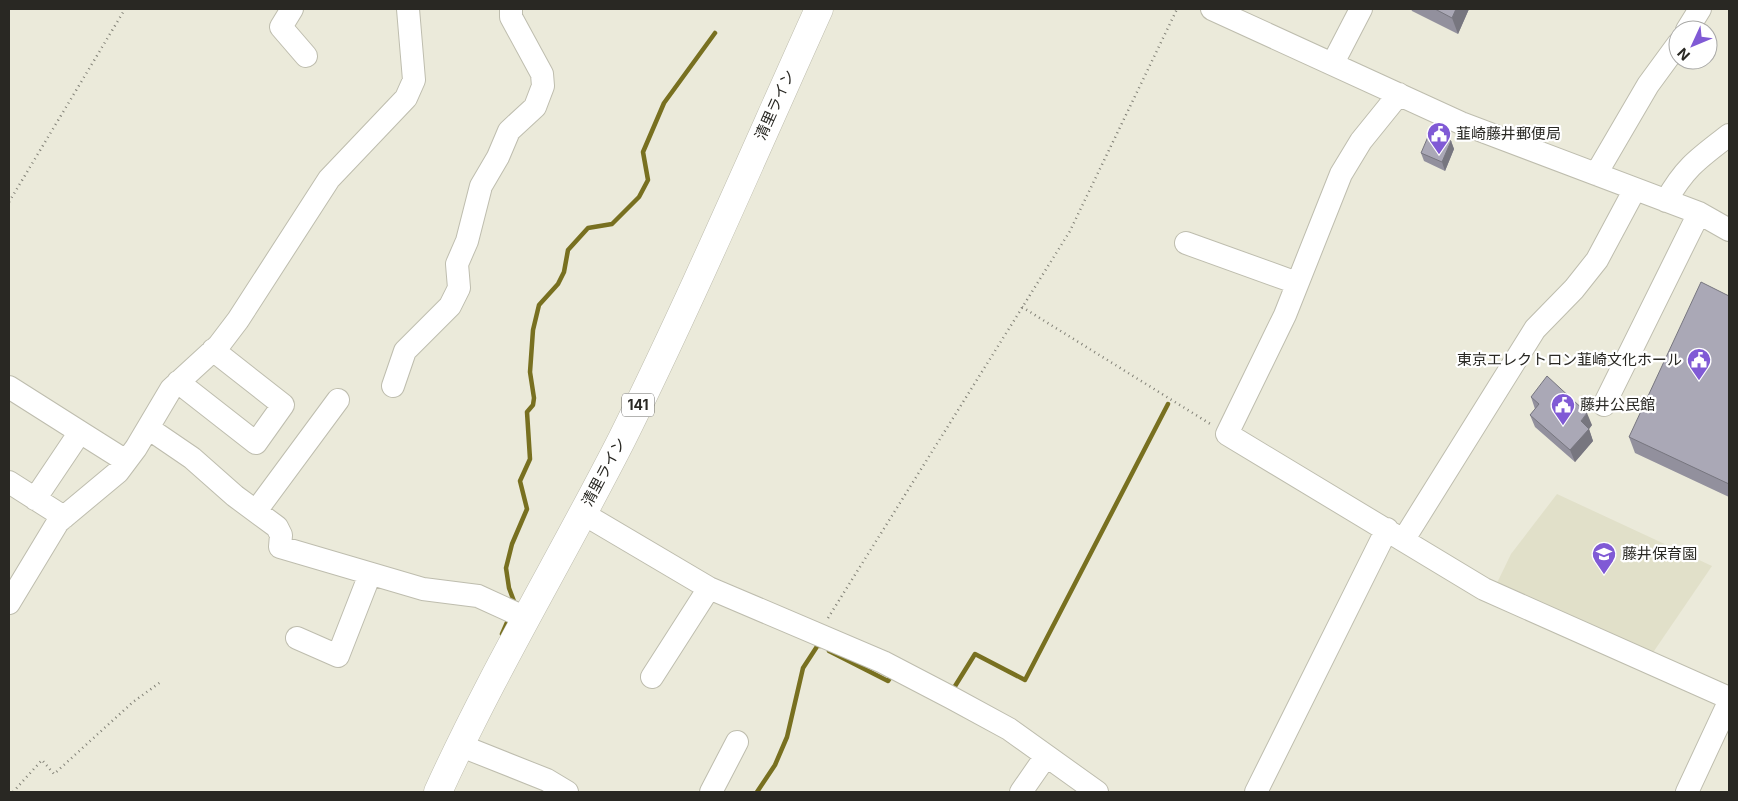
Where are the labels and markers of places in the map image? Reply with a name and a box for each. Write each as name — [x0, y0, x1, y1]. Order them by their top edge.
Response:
public building icon: 韮崎藤井郵便局 — [1426, 121, 1452, 155]
place label: 韮崎藤井郵便局 — [1456, 124, 1561, 143]
public building icon: 東京エレクトロン韮崎文化ホール — [1686, 347, 1712, 381]
place label: 東京エレクトロン韮崎文化ホール — [1457, 350, 1682, 369]
public building icon: 藤井公民館 — [1550, 392, 1576, 426]
place label: 藤井公民館 — [1580, 395, 1655, 414]
school or university icon: 藤井保育園 — [1591, 541, 1617, 575]
place label: 藤井保育園 — [1622, 544, 1697, 563]

